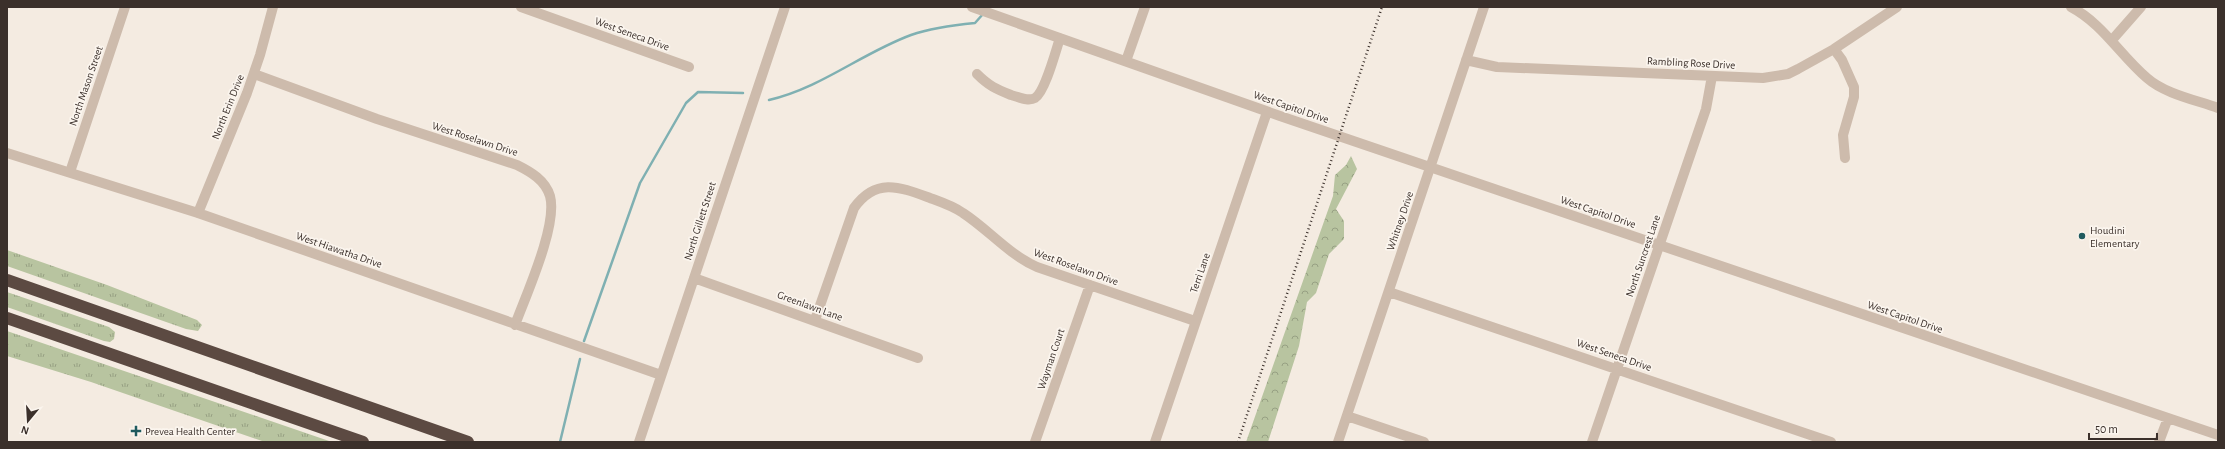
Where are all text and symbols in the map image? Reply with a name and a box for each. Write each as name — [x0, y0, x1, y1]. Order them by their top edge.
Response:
street label: West Seneca Drive — [593, 15, 671, 53]
street label: North Mason Street — [67, 44, 105, 127]
street label: Rambling Rose Drive — [1647, 55, 1735, 71]
street label: North Erin Drive — [210, 73, 246, 141]
street label: West Capitol Drive — [1252, 89, 1330, 125]
street label: West Roselawn Drive — [431, 120, 519, 158]
street label: North Gillett Street — [682, 180, 718, 262]
street label: Whitney Drive — [1385, 190, 1415, 252]
street label: West Capitol Drive — [1559, 194, 1637, 230]
street label: North Suncrest Lane — [1624, 214, 1662, 298]
place label: Houdini Elementary — [2090, 225, 2140, 249]
street label: West Hiawatha Drive — [295, 230, 383, 270]
marker: Houdini Elementary — [2077, 231, 2087, 241]
street label: West Roselawn Drive — [1032, 247, 1120, 287]
street label: Terri Lane — [1188, 252, 1212, 294]
street label: Greenlawn Lane — [776, 289, 844, 323]
street label: West Capitol Drive — [1866, 299, 1944, 335]
street label: Wayman Court — [1035, 327, 1067, 391]
street label: West Seneca Drive — [1575, 337, 1653, 373]
north arrow — [8, 401, 48, 441]
scale bar — [2089, 415, 2157, 441]
text: 50 m — [2095, 423, 2118, 435]
text: N — [20, 424, 30, 436]
marker: Prevea Health Center — [130, 425, 142, 437]
place label: Prevea Health Center — [145, 426, 236, 437]

